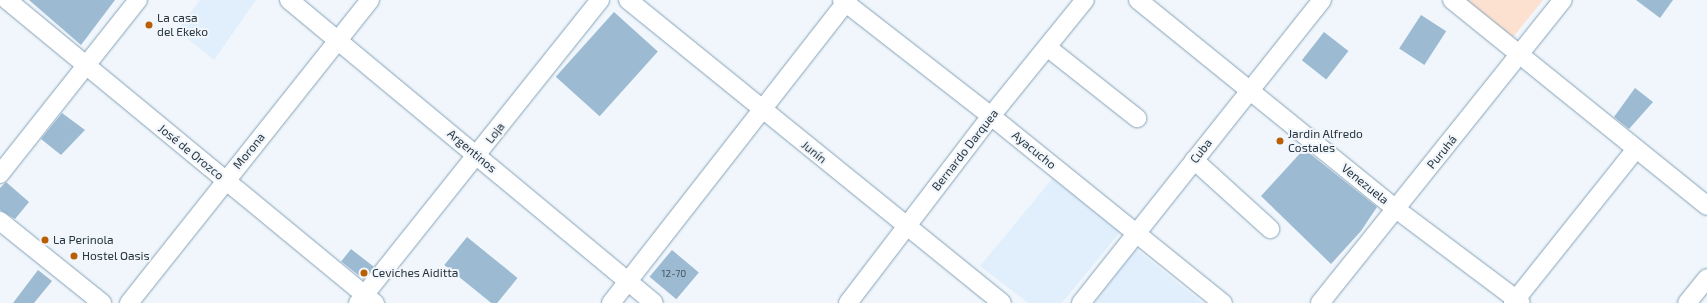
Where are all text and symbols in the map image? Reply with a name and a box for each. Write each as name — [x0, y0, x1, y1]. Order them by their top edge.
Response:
place label: La casa del Ekeko — [157, 11, 208, 39]
marker: La casa del Ekeko — [144, 20, 154, 30]
street label: Bernardo Darquea — [929, 106, 1001, 194]
street label: Loja — [482, 120, 508, 146]
street label: José de Orozco — [155, 121, 227, 183]
street label: Argentinos — [444, 126, 500, 176]
place label: Jardin Alfredo Costales — [1288, 127, 1363, 155]
street label: Ayacucho — [1009, 128, 1059, 172]
street label: Morona — [230, 130, 268, 172]
street label: Puruhá — [1424, 132, 1460, 172]
street label: Cuba — [1187, 136, 1215, 166]
marker: Jardin Alfredo Costales — [1275, 136, 1285, 146]
street label: Junín — [799, 138, 829, 166]
street label: Venezuela — [1339, 161, 1391, 207]
place label: La Perinola — [53, 233, 114, 247]
marker: La Perinola — [40, 235, 50, 245]
place label: Hostel Oasis — [82, 249, 150, 263]
marker: Hostel Oasis — [69, 251, 79, 261]
place label: Ceviches Aiditta — [372, 266, 459, 280]
marker: Ceviches Aiditta — [359, 268, 369, 278]
house number: 12-70 — [662, 268, 686, 280]

